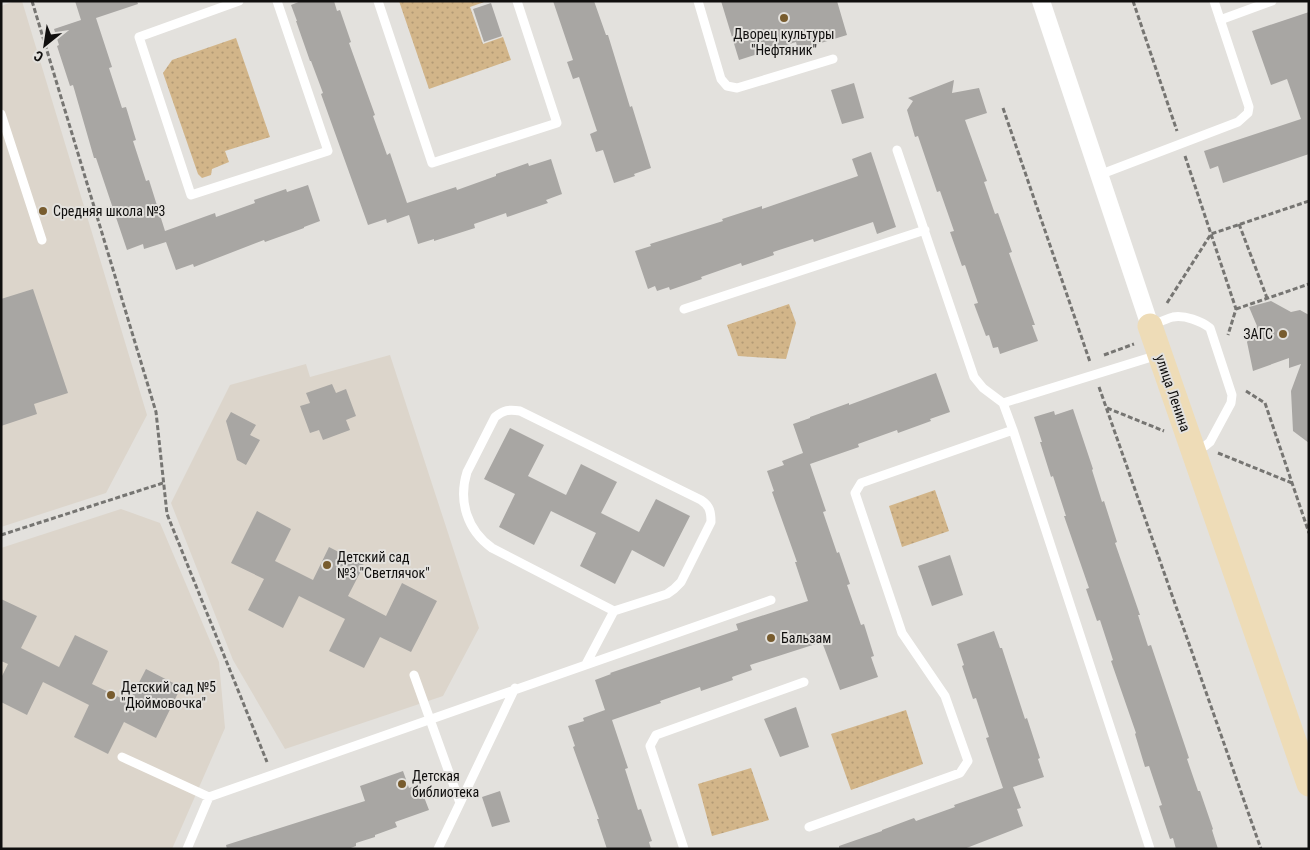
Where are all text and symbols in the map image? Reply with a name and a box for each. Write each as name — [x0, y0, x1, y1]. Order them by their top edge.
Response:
marker: Дворец культуры "Нефтяник" — [778, 12, 790, 24]
north arrow — [20, 20, 70, 70]
place label: Дворец культуры "Нефтяник" — [733, 26, 835, 58]
text: С — [31, 47, 46, 65]
place label: Средняя школа №3 — [53, 203, 166, 219]
marker: Средняя школа №3 — [37, 205, 49, 217]
place label: ЗАГС — [1243, 326, 1273, 342]
marker: ЗАГС — [1277, 328, 1289, 340]
street label: улица Ленина — [1152, 352, 1194, 434]
place label: Детский сад №3 "Светлячок" — [337, 549, 430, 581]
marker: Детский сад №3 "Светлячок" — [321, 559, 333, 571]
place label: Бальзам — [781, 630, 831, 646]
marker: Бальзам — [765, 632, 777, 644]
place label: Детский сад №5 "Дюймовочка" — [121, 679, 216, 711]
marker: Детский сад №5 "Дюймовочка" — [105, 689, 117, 701]
place label: Детская библиотека — [412, 768, 479, 800]
marker: Детская библиотека — [396, 778, 408, 790]

